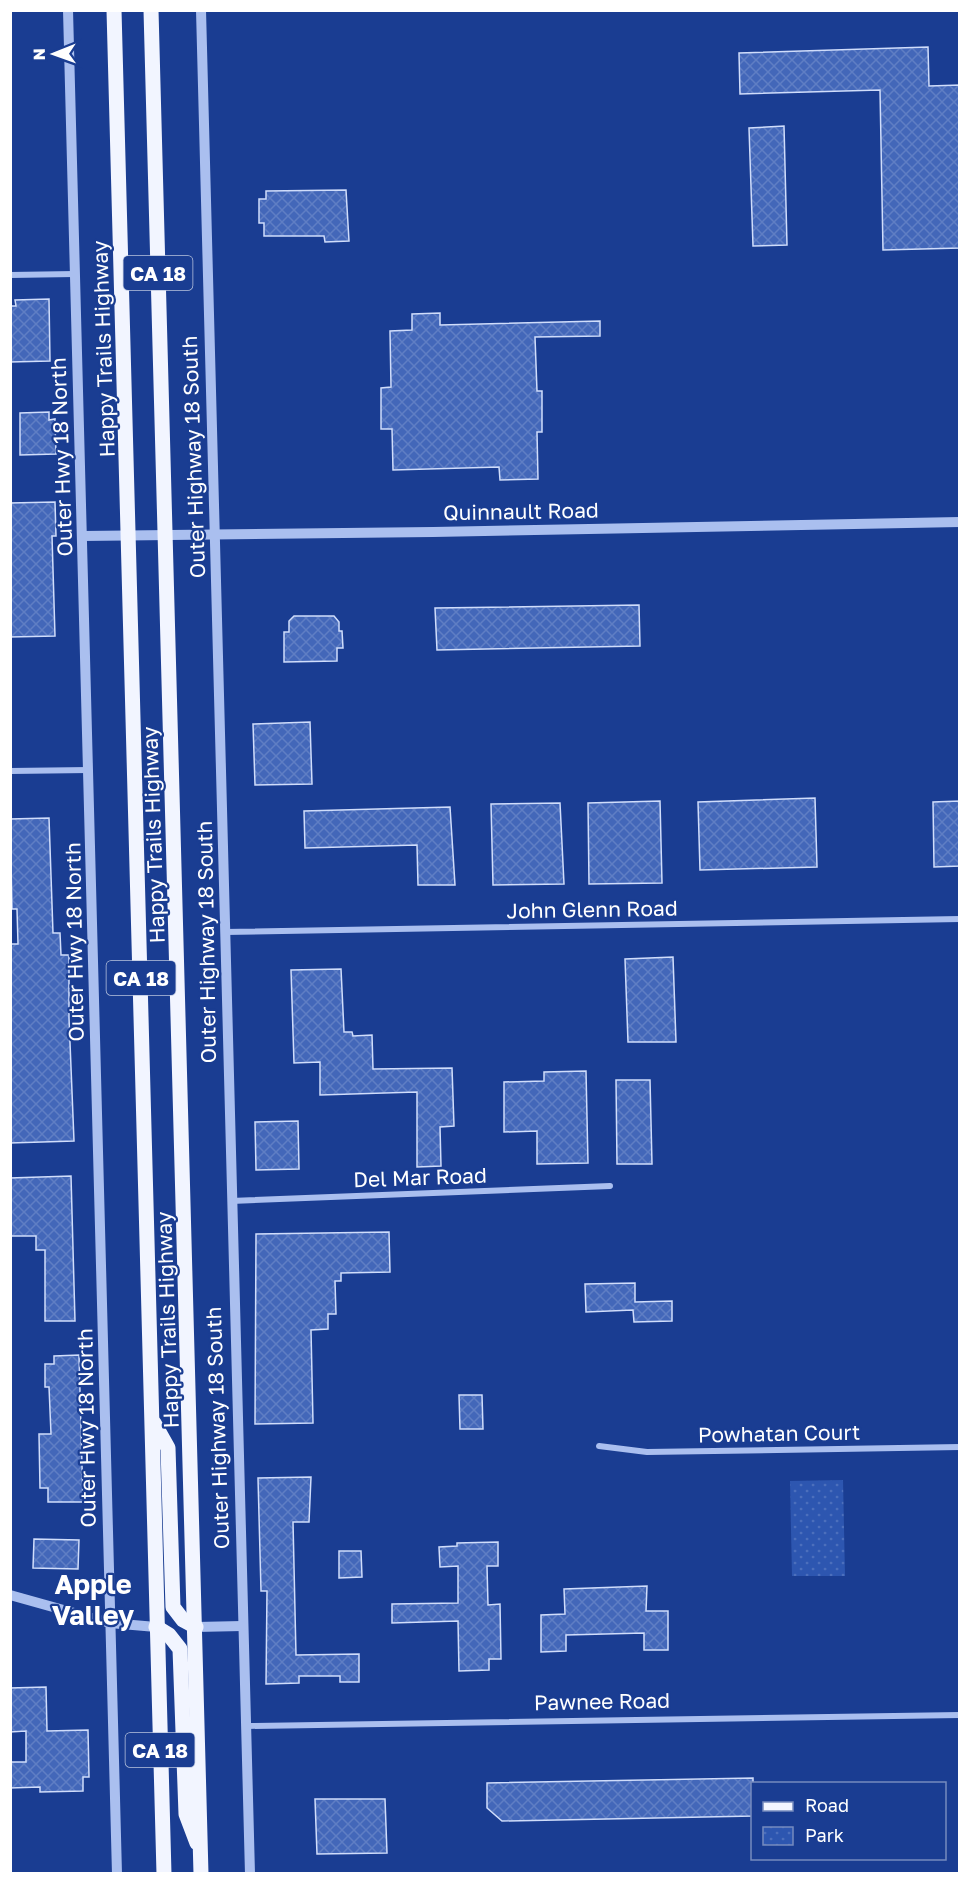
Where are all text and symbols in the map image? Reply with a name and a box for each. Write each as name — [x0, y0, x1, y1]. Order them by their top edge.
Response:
north arrow — [24, 24, 84, 84]
text: N — [29, 48, 49, 61]
street label: Happy Trails Highway — [86, 240, 120, 458]
road number: CA 18 — [124, 256, 192, 290]
street label: Outer Highway 18 South — [176, 335, 210, 579]
street label: Outer Hwy 18 North — [45, 357, 77, 557]
street label: Quinnault Road — [443, 497, 599, 525]
street label: Happy Trails Highway — [136, 726, 170, 944]
street label: Outer Highway 18 South — [191, 820, 221, 1064]
street label: Outer Hwy 18 North — [59, 842, 89, 1042]
street label: John Glenn Road — [506, 895, 678, 923]
road number: CA 18 — [106, 961, 176, 995]
street label: Del Mar Road — [353, 1162, 487, 1192]
street label: Happy Trails Highway — [150, 1211, 184, 1429]
street label: Outer Highway 18 South — [200, 1306, 234, 1550]
street label: Outer Hwy 18 North — [71, 1328, 101, 1528]
street label: Powhatan Court — [698, 1419, 860, 1447]
district label: Apple Valley — [52, 1568, 134, 1631]
street label: Pawnee Road — [534, 1687, 670, 1715]
road number: CA 18 — [126, 1733, 195, 1767]
legend — [751, 1782, 946, 1860]
text: Road — [805, 1794, 849, 1816]
text: Park — [805, 1824, 844, 1846]

